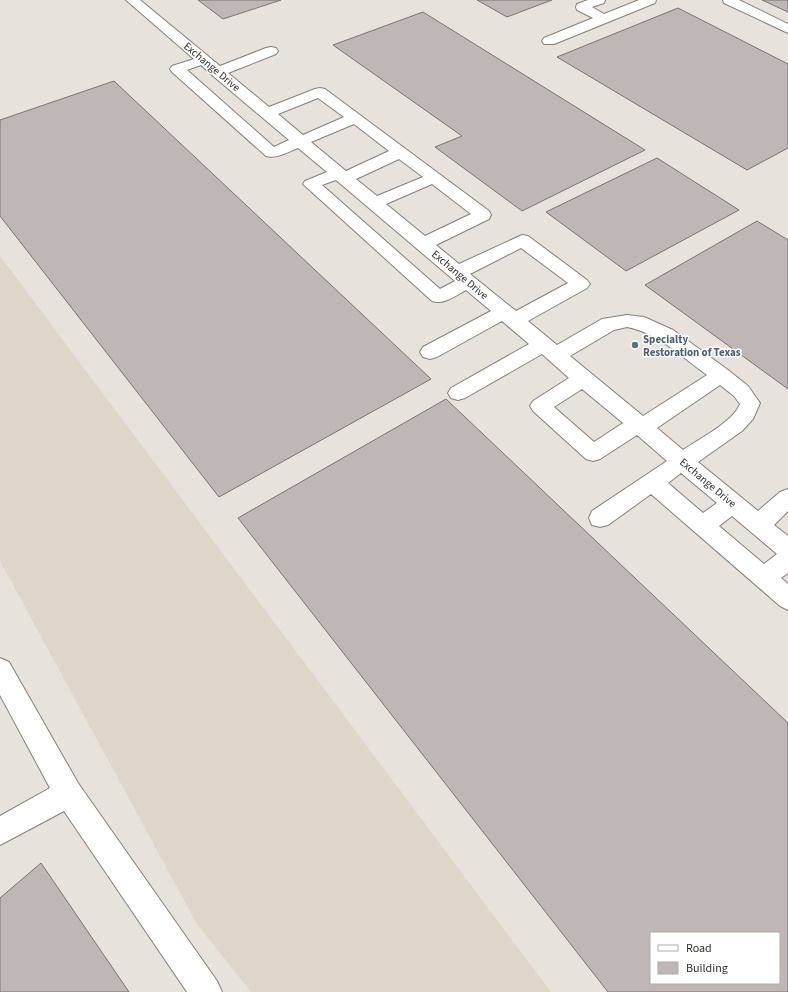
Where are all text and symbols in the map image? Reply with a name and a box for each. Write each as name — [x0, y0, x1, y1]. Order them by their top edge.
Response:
street label: Exchange Drive — [181, 39, 244, 95]
street label: Exchange Drive — [429, 247, 492, 303]
place label: Specialty Restoration of Texas — [643, 332, 741, 360]
marker: Specialty Restoration of Texas — [630, 340, 640, 350]
street label: Exchange Drive — [677, 455, 740, 511]
legend — [650, 932, 780, 984]
text: Road — [686, 940, 712, 957]
text: Building — [686, 960, 728, 977]

